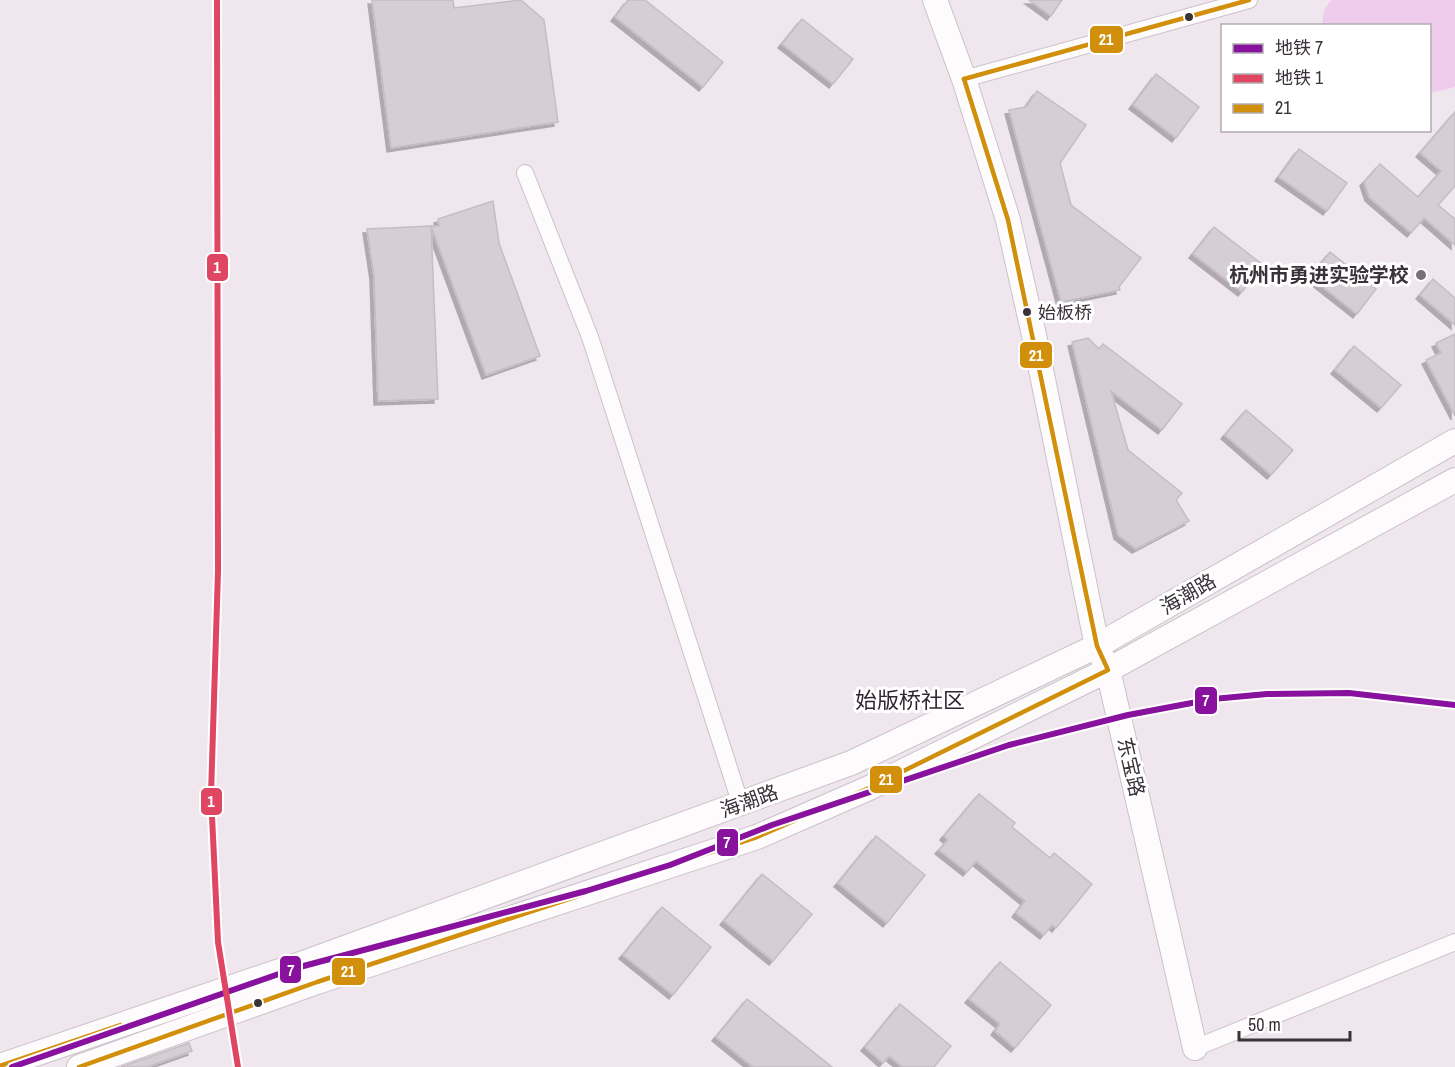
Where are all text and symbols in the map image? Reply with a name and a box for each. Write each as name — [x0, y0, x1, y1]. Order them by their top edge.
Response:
unlabelled marker — [1183, 11, 1195, 23]
legend — [1221, 24, 1431, 132]
line badge: 21 — [1089, 25, 1124, 54]
text: 21 — [1099, 28, 1114, 50]
text: 地铁 7 — [1275, 35, 1323, 60]
text: 地铁 1 — [1275, 65, 1324, 90]
text: 21 — [1275, 95, 1292, 120]
line badge: 1 — [206, 253, 229, 282]
text: 1 — [213, 256, 221, 278]
place label: 杭州市勇进实验学校 — [1229, 261, 1409, 288]
marker: 杭州市勇进实验学校 — [1414, 268, 1428, 282]
place label: 始板桥 — [1038, 300, 1092, 325]
marker: 始板桥 — [1021, 306, 1033, 318]
line badge: 21 — [1019, 341, 1053, 369]
text: 21 — [1029, 344, 1044, 366]
street label: 海潮路 — [1155, 567, 1220, 620]
district label: 始版桥社区 — [855, 685, 965, 715]
line badge: 7 — [1194, 686, 1218, 715]
text: 7 — [1202, 689, 1210, 711]
street label: 东宝路 — [1112, 735, 1151, 799]
line badge: 21 — [869, 765, 903, 794]
text: 21 — [879, 768, 894, 790]
street label: 海潮路 — [716, 778, 782, 823]
line badge: 1 — [200, 787, 223, 816]
text: 1 — [207, 790, 215, 812]
line badge: 7 — [716, 828, 739, 857]
text: 7 — [723, 831, 731, 853]
line badge: 7 — [279, 955, 302, 984]
line badge: 21 — [331, 957, 366, 986]
text: 7 — [287, 959, 295, 981]
text: 21 — [341, 960, 356, 982]
unlabelled marker — [252, 997, 264, 1009]
scale bar — [1239, 1004, 1350, 1042]
text: 50 m — [1248, 1012, 1281, 1037]

